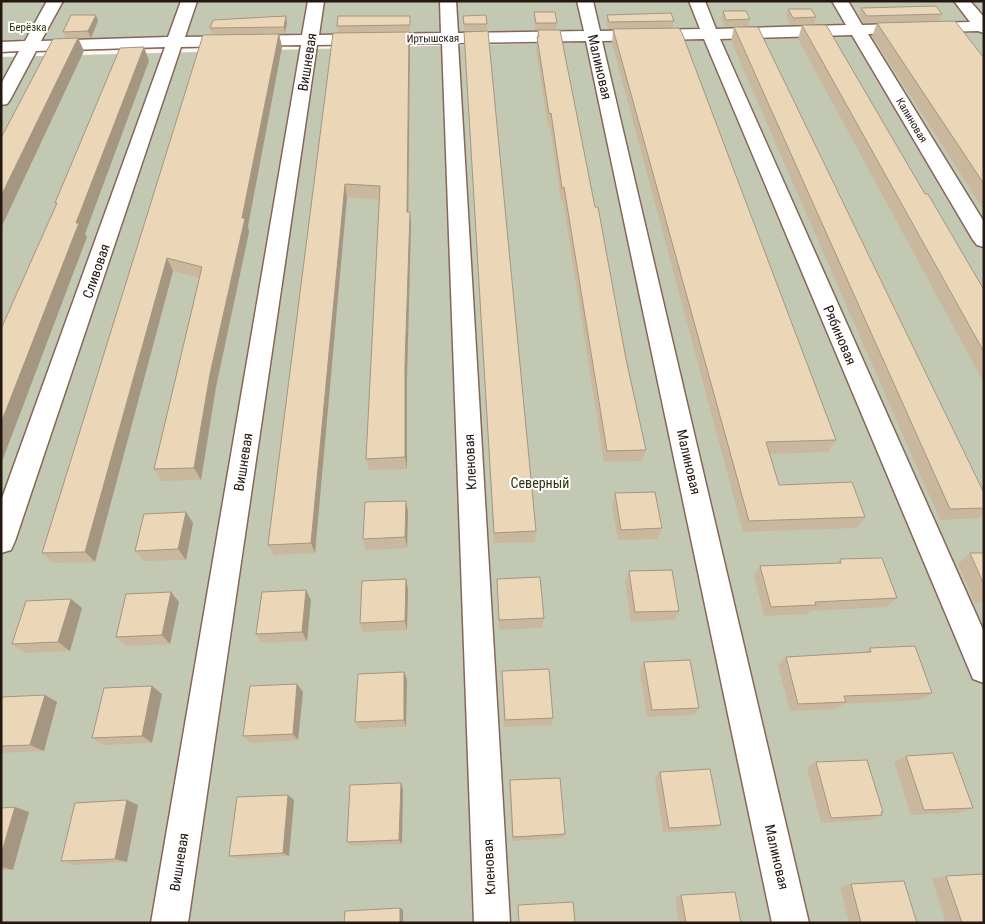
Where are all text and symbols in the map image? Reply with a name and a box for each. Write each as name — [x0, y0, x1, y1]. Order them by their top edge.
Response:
park label: Берёзка — [9, 21, 47, 34]
street label: Вишневая — [294, 32, 320, 92]
street label: Иртышская — [407, 32, 459, 45]
street label: Малиновая — [585, 33, 615, 101]
street label: Калиновая — [893, 96, 930, 145]
street label: Сливовая — [79, 242, 113, 300]
street label: Рябиновая — [820, 303, 860, 367]
street label: Малиновая — [674, 428, 704, 496]
street label: Вишневая — [230, 432, 256, 492]
street label: Кленовая — [461, 434, 479, 490]
park label: Северный — [511, 475, 569, 491]
street label: Малиновая — [762, 823, 792, 891]
street label: Вишневая — [166, 832, 192, 892]
street label: Кленовая — [480, 839, 498, 895]

